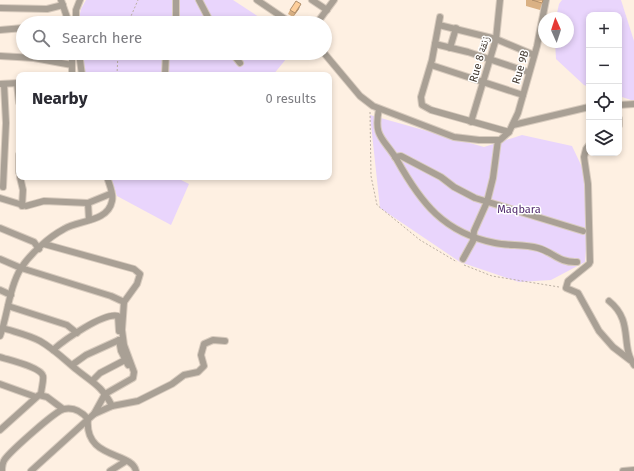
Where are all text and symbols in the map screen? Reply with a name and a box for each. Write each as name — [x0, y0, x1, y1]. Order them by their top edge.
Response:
north arrow — [538, 12, 574, 48]
map controls — [586, 12, 622, 156]
button: + — [586, 12, 622, 48]
search box — [16, 16, 332, 60]
icon: search — [30, 27, 52, 49]
text: Search here — [62, 29, 142, 47]
street label: Rue 8 زنقة — [467, 35, 492, 84]
button: − — [586, 48, 622, 84]
street label: Rue 9B — [509, 49, 532, 85]
button: locate — [586, 84, 622, 120]
text: Nearby — [32, 88, 87, 109]
text: 0 results — [265, 91, 316, 106]
button: layers — [586, 120, 622, 156]
park label: Maqbara — [497, 203, 541, 216]

